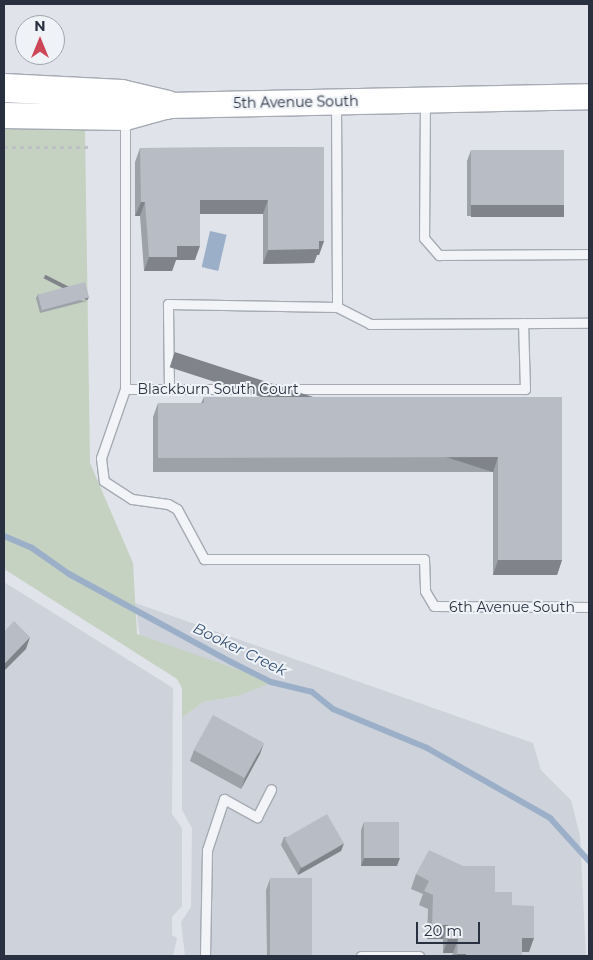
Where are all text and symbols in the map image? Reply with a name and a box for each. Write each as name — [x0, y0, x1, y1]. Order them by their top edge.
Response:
north arrow — [15, 15, 65, 65]
text: N — [34, 17, 46, 35]
street label: 5th Avenue South — [233, 93, 359, 111]
street label: Blackburn South Court — [137, 381, 299, 397]
street label: 6th Avenue South — [449, 599, 575, 615]
water label: Booker Creek — [191, 619, 289, 679]
scale bar — [418, 912, 482, 944]
text: 20 m — [424, 921, 462, 940]

